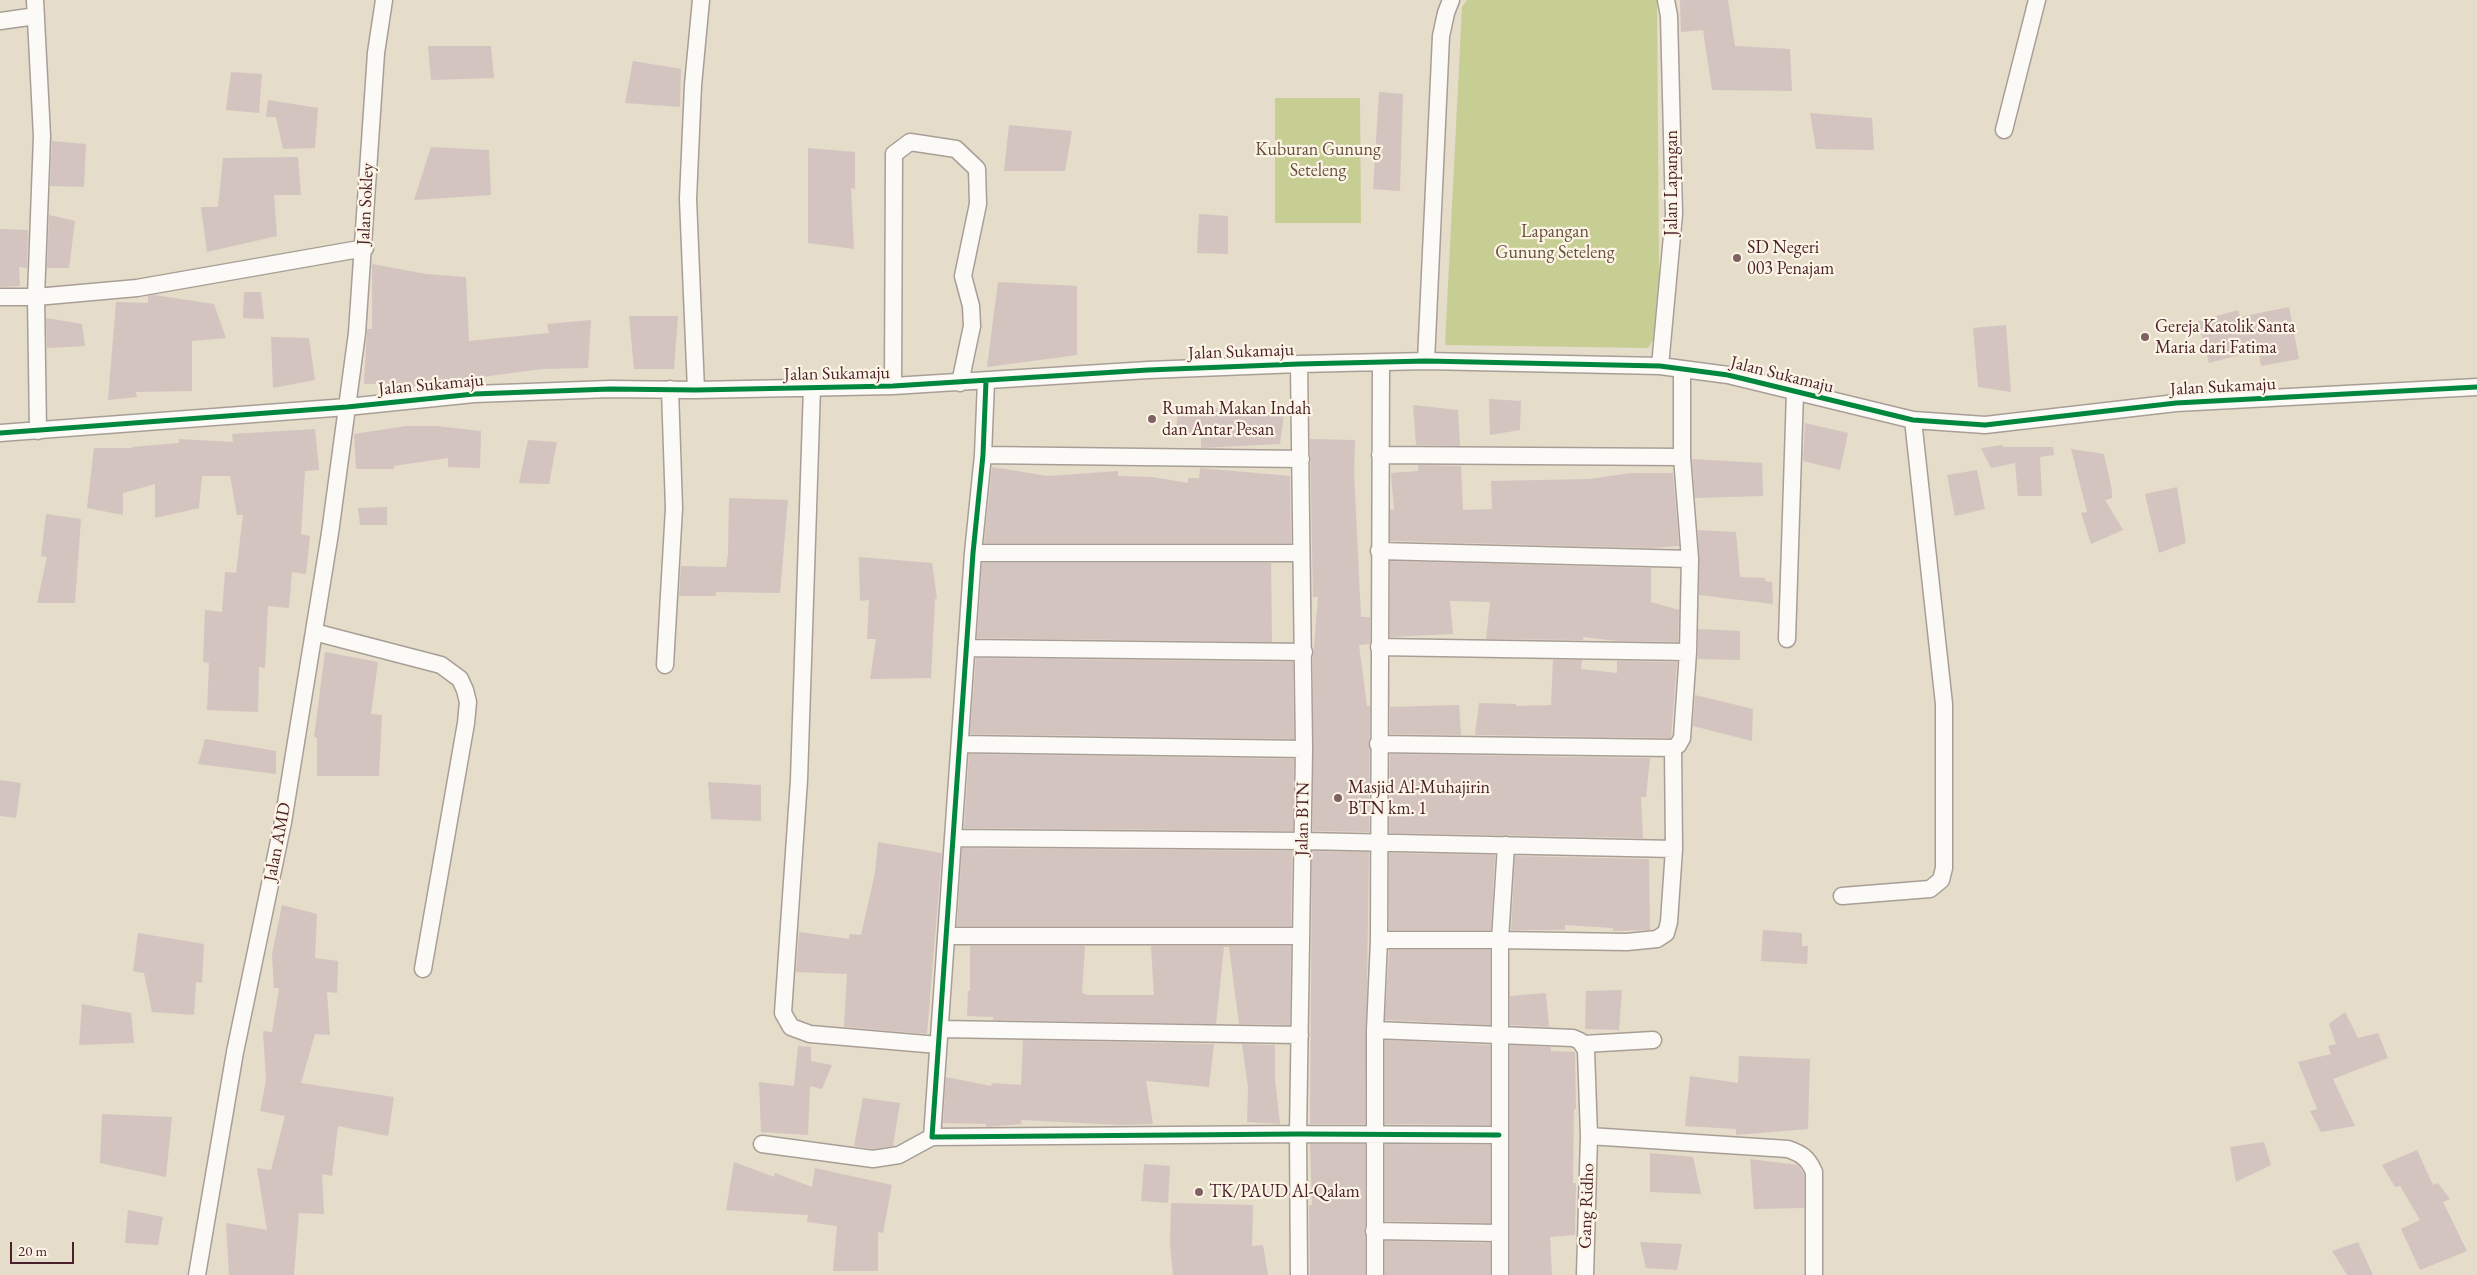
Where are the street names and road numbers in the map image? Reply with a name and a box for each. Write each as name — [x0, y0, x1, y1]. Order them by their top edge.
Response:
street label: Jalan Lapangan — [1661, 130, 1683, 236]
street label: Jalan Sokley — [353, 162, 379, 246]
street label: Jalan Sukamaju — [1188, 339, 1294, 365]
street label: Jalan Sukamaju — [1728, 352, 1836, 398]
street label: Jalan Sukamaju — [784, 362, 890, 386]
street label: Jalan Sukamaju — [377, 370, 485, 400]
street label: Jalan Sukamaju — [2170, 373, 2276, 401]
street label: Jalan BTN — [1292, 782, 1314, 856]
street label: Jalan AMD — [260, 801, 296, 883]
street label: Gang Ridho — [1575, 1163, 1599, 1249]

